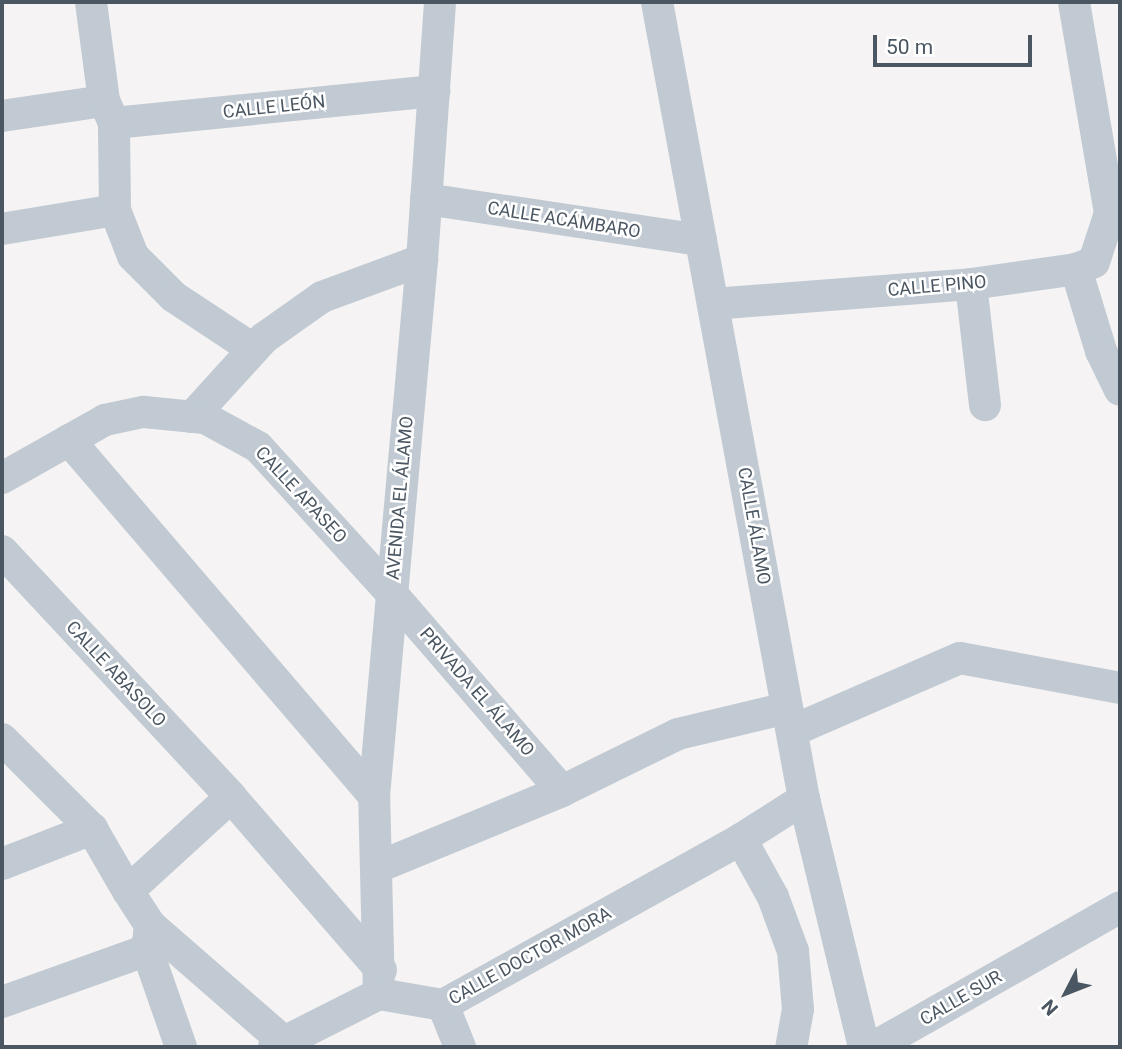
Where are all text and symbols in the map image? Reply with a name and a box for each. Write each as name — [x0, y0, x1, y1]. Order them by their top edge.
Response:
scale bar — [877, 21, 1036, 65]
text: 50 m — [886, 35, 933, 59]
street label: CALLE LEÓN — [222, 91, 326, 123]
street label: CALLE ACÁMBARO — [486, 197, 642, 243]
street label: CALLE PINO — [887, 271, 987, 301]
street label: AVENIDA EL ÁLAMO — [382, 415, 418, 581]
street label: CALLE APASEO — [251, 442, 351, 548]
street label: CALLE ÁLAMO — [733, 466, 775, 586]
street label: CALLE ABASOLO — [61, 617, 171, 731]
street label: PRIVADA EL ÁLAMO — [415, 623, 539, 761]
street label: CALLE DOCTOR MORA — [445, 902, 615, 1010]
north arrow — [1031, 958, 1101, 1028]
street label: CALLE SUR — [916, 966, 1006, 1030]
text: N — [1037, 995, 1063, 1020]

